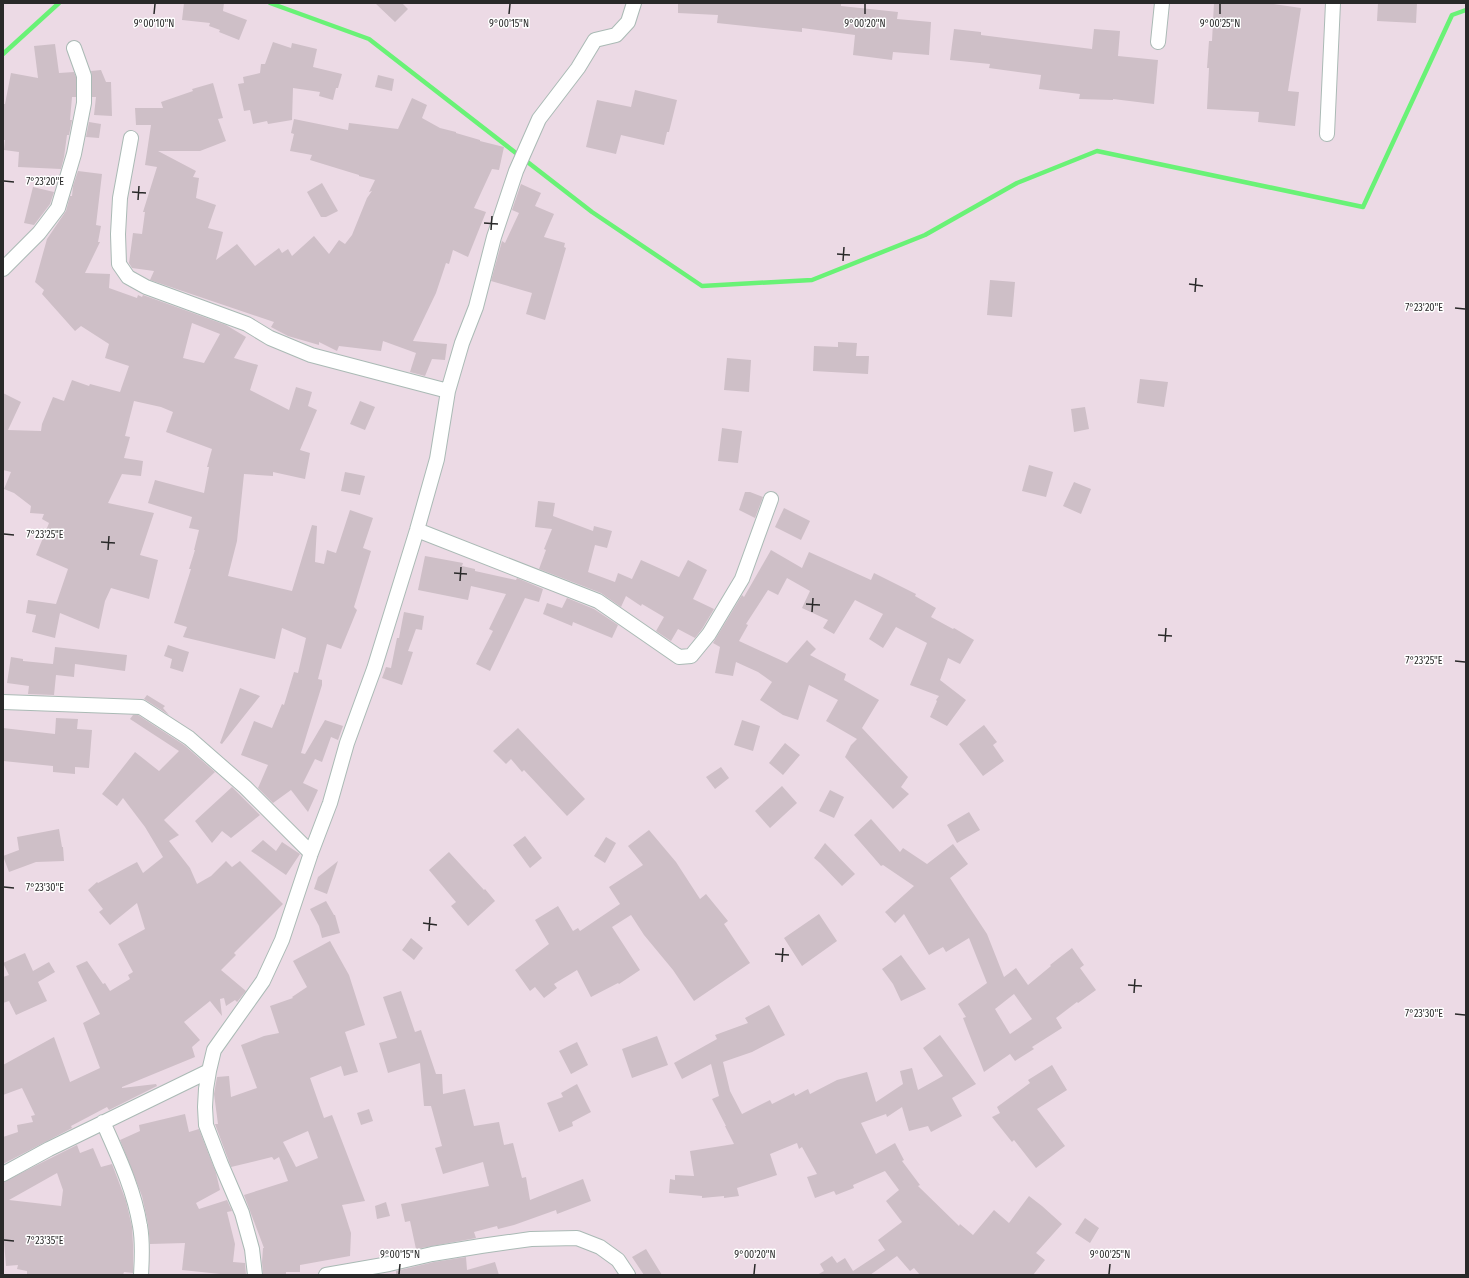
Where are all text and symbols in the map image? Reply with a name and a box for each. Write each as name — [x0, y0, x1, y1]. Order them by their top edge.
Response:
text: 9°00'10"N — [134, 18, 174, 30]
text: 9°00'15"N — [489, 18, 529, 30]
text: 9°00'20"N — [844, 18, 886, 30]
text: 9°00'25"N — [1200, 18, 1240, 30]
text: 7°23'20"E — [26, 176, 64, 188]
text: 7°23'20"E — [1405, 302, 1443, 314]
text: 7°23'25"E — [27, 529, 64, 541]
text: 7°23'25"E — [1406, 655, 1443, 667]
text: 7°23'30"E — [26, 882, 64, 894]
text: 7°23'30"E — [1405, 1008, 1443, 1020]
text: 7°23'35"E — [26, 1235, 64, 1247]
text: 9°00'15"N — [380, 1249, 420, 1261]
text: 9°00'20"N — [734, 1249, 776, 1261]
text: 9°00'25"N — [1090, 1249, 1130, 1261]

